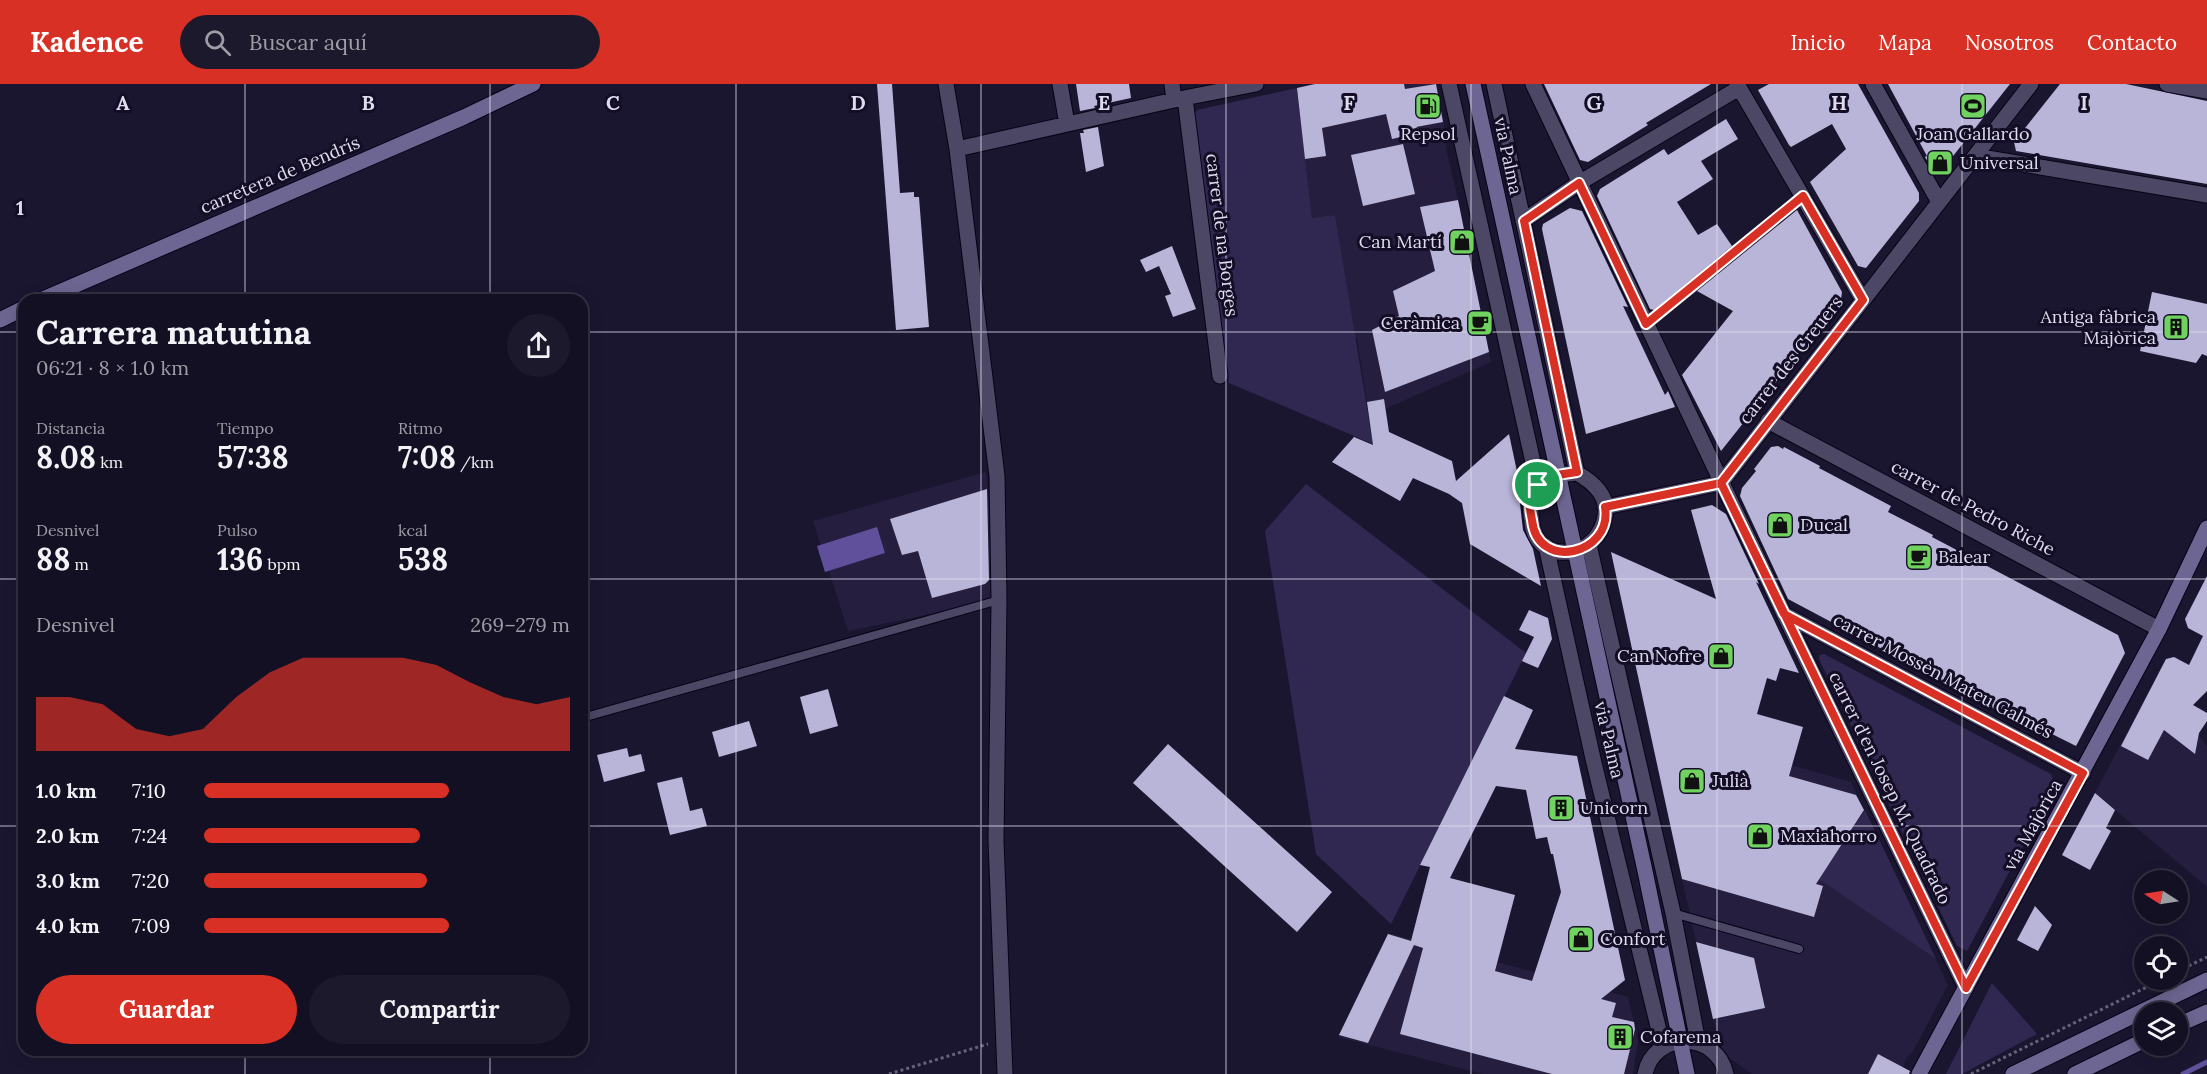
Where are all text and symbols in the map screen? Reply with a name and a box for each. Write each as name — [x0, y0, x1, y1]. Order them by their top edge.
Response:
search box — [180, 15, 600, 69]
text: Kadence — [30, 24, 144, 60]
icon: search — [201, 26, 234, 59]
text: Buscar aquí — [249, 28, 367, 56]
text: Inicio — [1790, 29, 1845, 56]
text: Mapa — [1878, 29, 1932, 56]
text: Nosotros — [1965, 29, 2054, 56]
text: Contacto — [2087, 29, 2177, 56]
text: A — [116, 90, 130, 115]
text: B — [361, 90, 375, 115]
text: C — [606, 90, 620, 115]
text: D — [850, 90, 866, 115]
text: E — [1098, 90, 1110, 115]
text: F — [1343, 90, 1355, 115]
text: G — [1586, 90, 1602, 115]
text: H — [1831, 90, 1847, 115]
text: I — [2080, 90, 2088, 115]
fuel station icon: Repsol — [1413, 91, 1443, 121]
sports icon: Joan Gallardo — [1958, 91, 1988, 121]
street label: via Palma — [1489, 115, 1528, 197]
place label: Repsol — [1400, 122, 1456, 145]
place label: Joan Gallardo — [1915, 122, 2030, 145]
street label: carretera de Bendrís — [196, 130, 363, 219]
shop icon: Universal — [1925, 148, 1955, 178]
place label: Universal — [1960, 151, 2039, 174]
street label: carrer de na Borges — [1201, 152, 1244, 318]
text: 1 — [16, 195, 24, 220]
shop icon: Can Martí — [1447, 227, 1477, 257]
place label: Can Martí — [1359, 230, 1442, 253]
street label: carrer des Creuers — [1733, 291, 1848, 429]
place label: Antiga fàbrica Majòrica — [2039, 305, 2156, 349]
cafe icon: Ceràmica — [1465, 308, 1495, 338]
text: Carrera matutina — [36, 311, 311, 353]
place label: Ceràmica — [1381, 311, 1460, 334]
building icon: Antiga fàbrica Majòrica — [2161, 312, 2191, 342]
button: share — [507, 314, 570, 377]
text: 06:21 · 8 × 1.0 km — [36, 355, 189, 380]
text: Distancia — [36, 418, 105, 438]
text: Tiempo — [217, 418, 274, 438]
text: Ritmo — [398, 418, 443, 438]
text: 8.08 — [36, 438, 96, 476]
text: 57:38 — [217, 438, 289, 476]
text: 7:08 — [398, 438, 456, 476]
text: km — [96, 452, 123, 472]
text: /km — [456, 452, 494, 472]
street label: carrer de Pedro Riche — [1887, 455, 2059, 561]
pin — [1512, 459, 1563, 510]
icon: arrive — [1521, 468, 1554, 501]
shop icon: Ducal — [1765, 510, 1795, 540]
place label: Ducal — [1800, 513, 1848, 536]
text: Desnivel — [36, 520, 99, 540]
text: Pulso — [217, 520, 257, 540]
text: kcal — [398, 520, 428, 540]
text: 88 — [36, 540, 70, 578]
text: 136 — [217, 540, 263, 578]
text: 538 — [398, 540, 448, 578]
cafe icon: Balear — [1904, 542, 1934, 572]
place label: Balear — [1938, 545, 1990, 568]
text: m — [70, 554, 89, 574]
text: bpm — [263, 554, 301, 574]
street label: carrer Mossèn Mateu Galmés — [1829, 608, 2057, 743]
text: Desnivel — [36, 612, 115, 637]
text: 269–279 m — [470, 612, 570, 637]
shop icon: Can Nofre — [1706, 641, 1736, 671]
place label: Can Nofre — [1617, 644, 1702, 667]
street label: carrer d'en Josep M. Quadrado — [1824, 668, 1957, 908]
street label: via Palma — [1589, 699, 1630, 781]
shop icon: Julià — [1677, 766, 1707, 796]
place label: Julià — [1711, 769, 1749, 792]
street label: via Majòrica — [1998, 775, 2067, 874]
text: 1.0 km — [36, 778, 97, 803]
text: 7:10 — [132, 778, 166, 803]
building icon: Unicorn — [1546, 793, 1576, 823]
place label: Unicorn — [1580, 796, 1648, 819]
shop icon: Maxiahorro — [1745, 821, 1775, 851]
text: 2.0 km — [36, 823, 99, 848]
text: 7:24 — [132, 823, 167, 848]
place label: Maxiahorro — [1780, 824, 1877, 847]
text: 3.0 km — [36, 868, 100, 893]
text: 7:20 — [132, 868, 169, 893]
north arrow — [2134, 870, 2188, 924]
map controls — [2134, 870, 2188, 1056]
text: 4.0 km — [36, 913, 100, 938]
text: 7:09 — [132, 913, 170, 938]
shop icon: Confort — [1566, 924, 1596, 954]
place label: Confort — [1600, 927, 1665, 950]
button: locate — [2134, 936, 2188, 990]
button: Guardar — [36, 975, 297, 1044]
button: Compartir — [309, 975, 570, 1044]
button: layers — [2134, 1002, 2188, 1056]
building icon: Cofarema — [1605, 1022, 1635, 1052]
place label: Cofarema — [1640, 1025, 1721, 1048]

